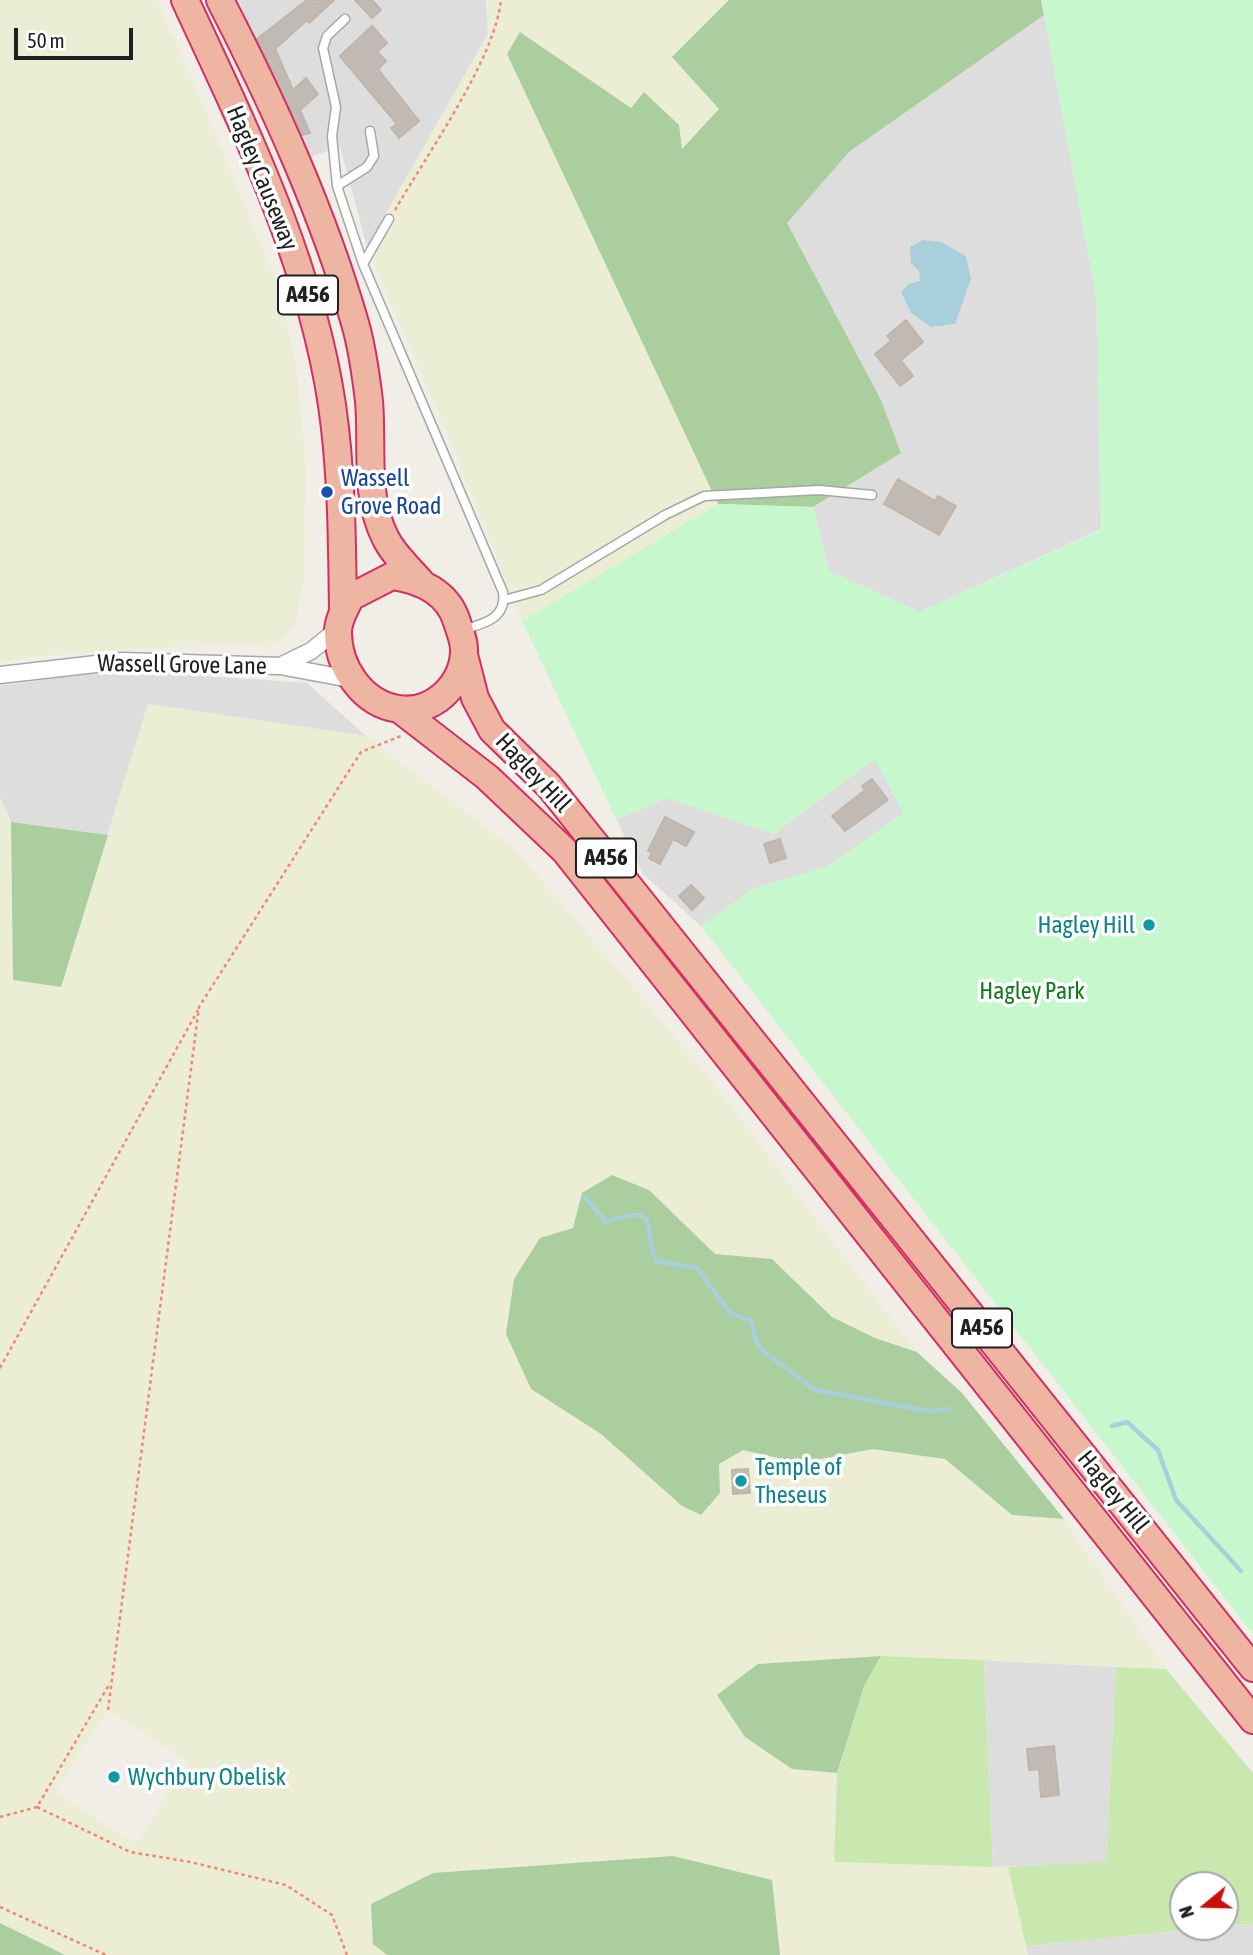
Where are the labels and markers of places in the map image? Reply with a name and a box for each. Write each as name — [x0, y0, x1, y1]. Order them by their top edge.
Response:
place label: Wassell Grove Road — [341, 464, 441, 520]
marker: Wassell Grove Road — [319, 484, 335, 500]
place label: Hagley Hill — [1037, 911, 1135, 939]
marker: Hagley Hill — [1141, 917, 1157, 933]
place label: Temple of Theseus — [755, 1453, 842, 1509]
marker: Temple of Theseus — [733, 1473, 749, 1489]
place label: Wychbury Obelisk — [128, 1763, 286, 1791]
marker: Wychbury Obelisk — [106, 1769, 122, 1785]

